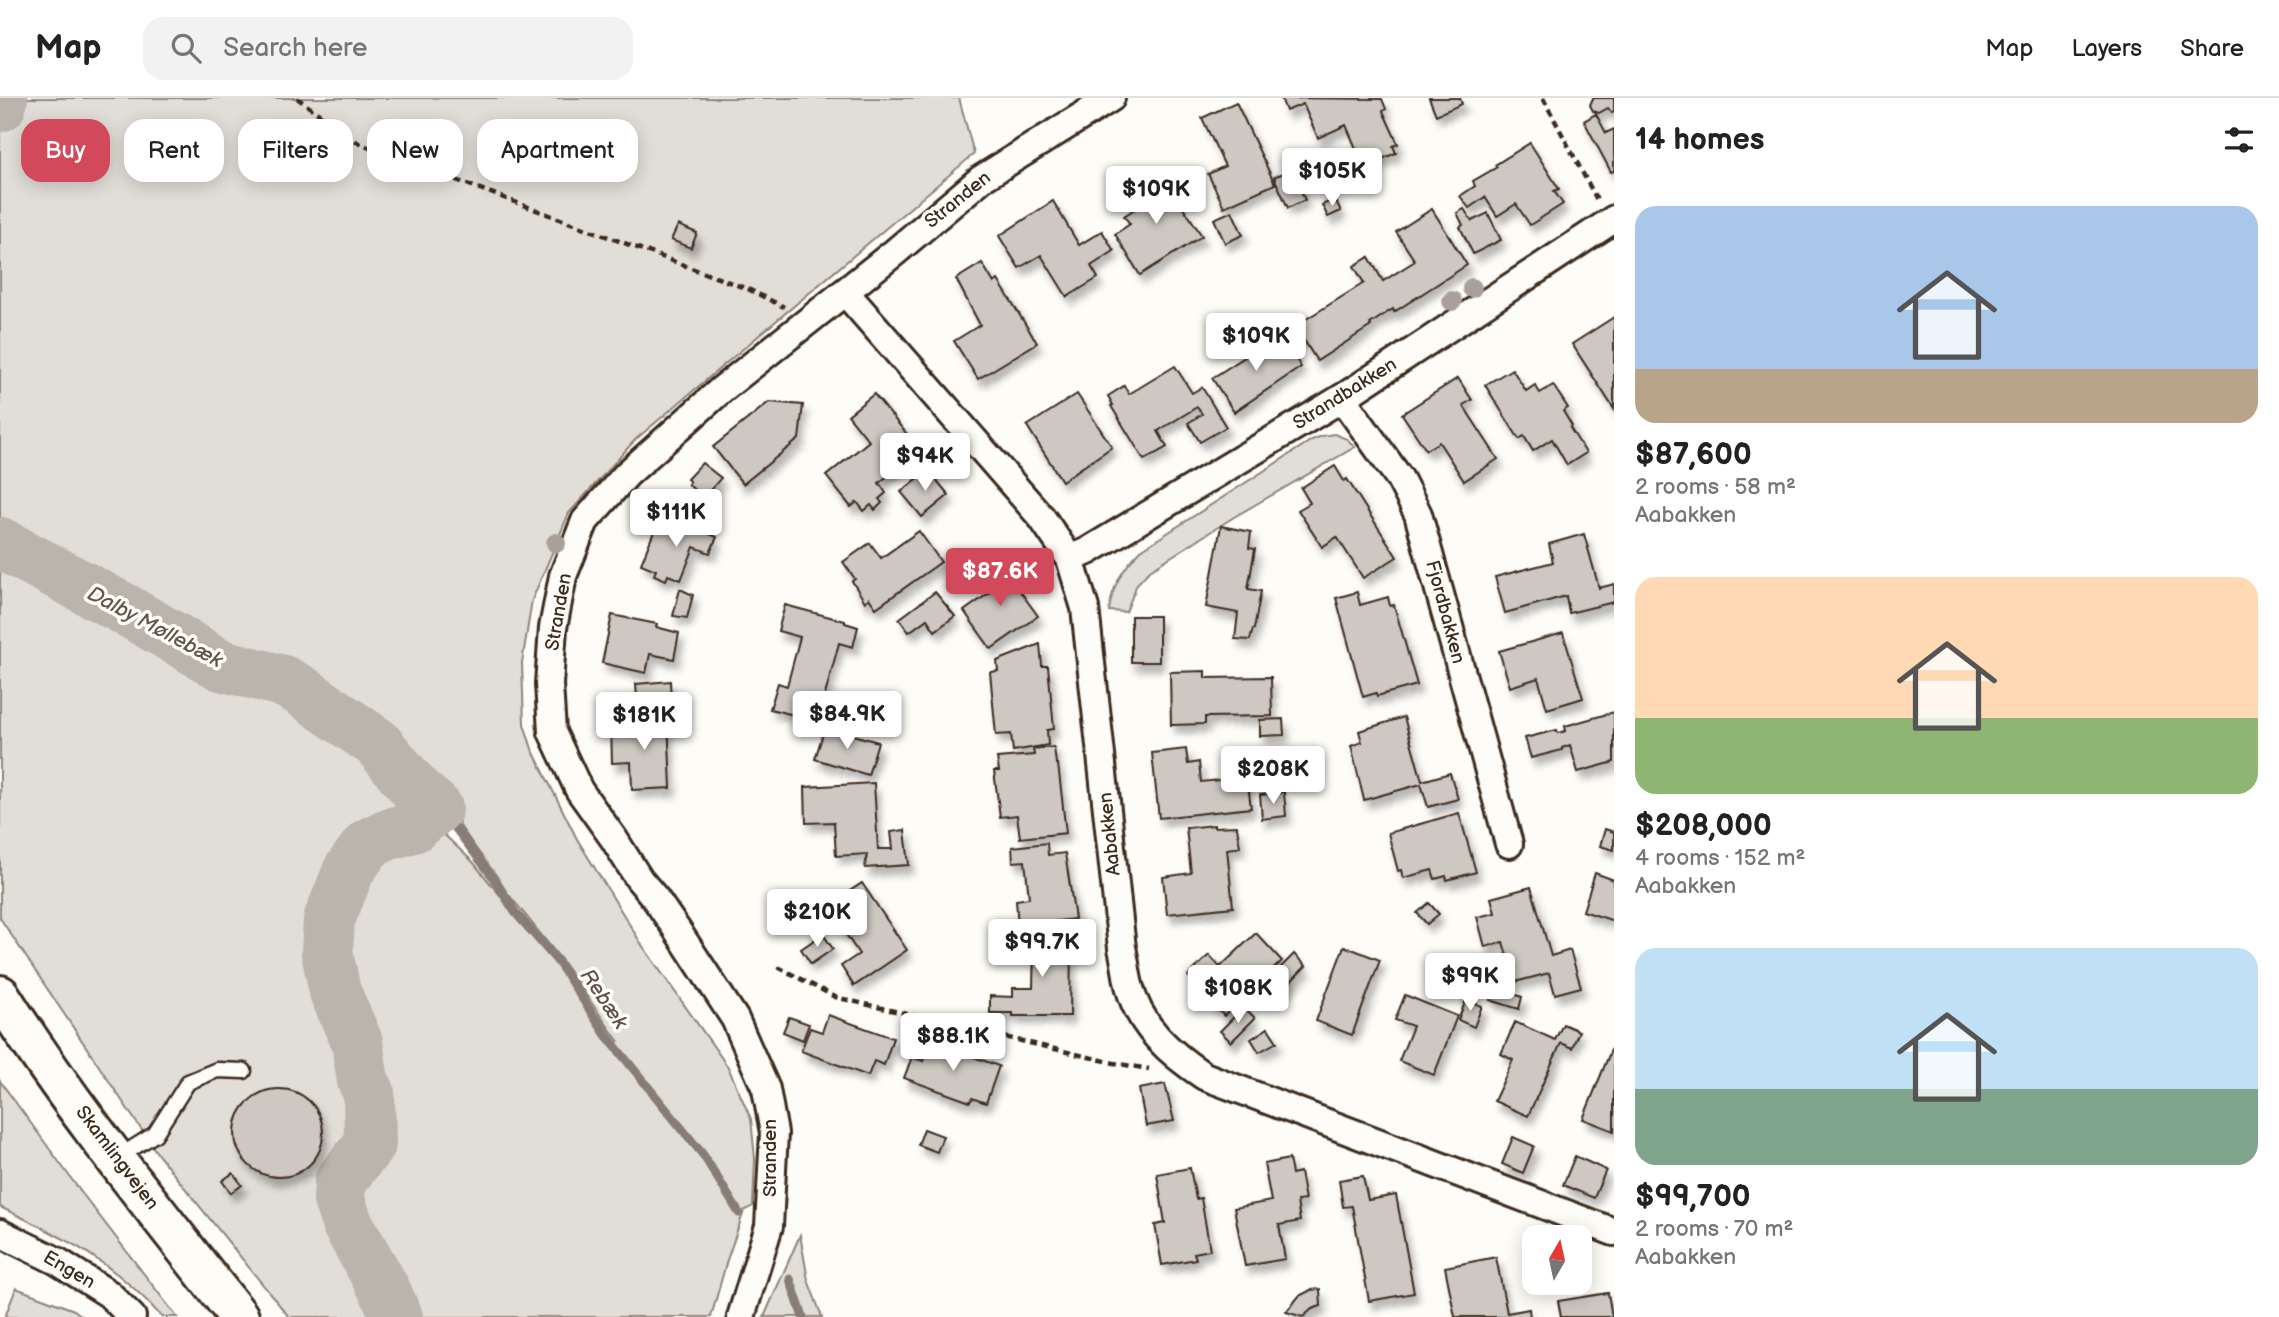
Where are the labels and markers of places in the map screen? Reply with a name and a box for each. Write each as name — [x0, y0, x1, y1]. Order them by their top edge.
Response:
pin: $105K — [1283, 148, 1381, 208]
pin: $109K — [1107, 166, 1205, 226]
pin: $109K — [1207, 314, 1305, 373]
pin: $94K — [884, 434, 966, 493]
pin: $111K — [627, 490, 725, 549]
pin: $87.6K — [943, 548, 1057, 608]
pin: $181K — [595, 692, 693, 752]
pin: $84.9K — [790, 692, 904, 751]
pin: $208K — [1224, 746, 1322, 806]
pin: $210K — [768, 890, 866, 949]
pin: $99.7K — [985, 920, 1099, 979]
pin: $99K — [1429, 954, 1511, 1013]
pin: $108K — [1189, 965, 1287, 1025]
pin: $88.1K — [896, 1014, 1010, 1073]

